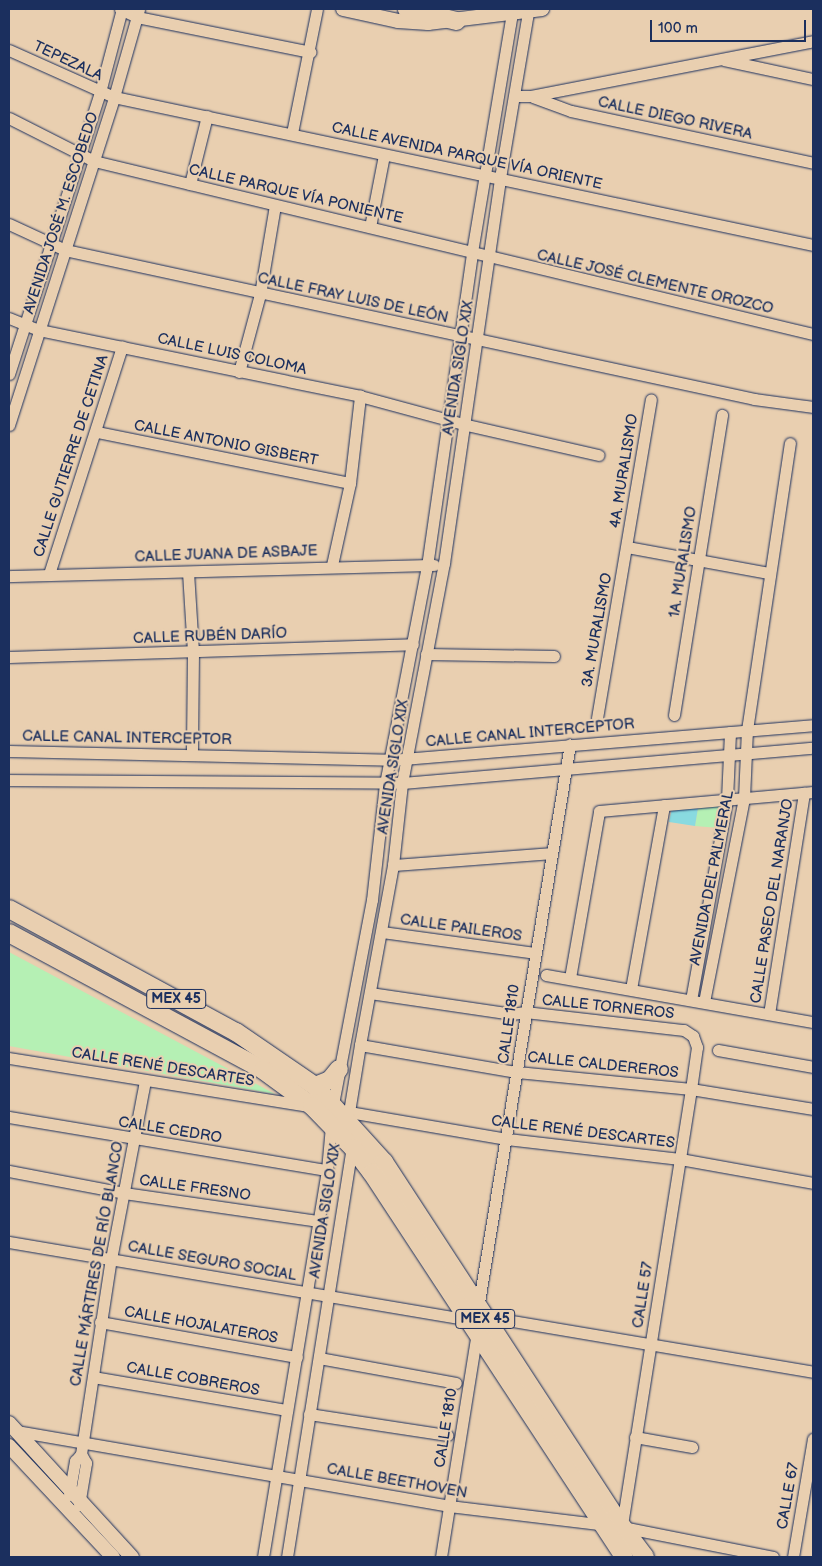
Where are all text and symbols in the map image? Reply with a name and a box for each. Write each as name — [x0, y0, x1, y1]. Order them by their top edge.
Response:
scale bar — [652, 10, 808, 42]
text: 100 m — [658, 19, 698, 38]
street label: TEPEZALA — [30, 37, 106, 85]
street label: CALLE DIEGO RIVERA — [596, 93, 754, 143]
street label: AVENIDA JOSÉ M. ESCOBEDO — [20, 109, 102, 317]
street label: CALLE AVENIDA PARQUE VÍA ORIENTE — [330, 118, 604, 194]
street label: CALLE PARQUE VÍA PONIENTE — [187, 161, 405, 227]
street label: CALLE JOSÉ CLEMENTE OROZCO — [535, 246, 775, 318]
street label: CALLE FRAY LUIS DE LEÓN — [256, 269, 450, 327]
street label: AVENIDA SIGLO XIX — [438, 299, 478, 437]
street label: CALLE LUIS COLOMA — [156, 329, 308, 379]
street label: CALLE GUTIERRE DE CETINA — [30, 353, 112, 559]
street label: 4A. MURALISMO — [606, 412, 642, 530]
street label: CALLE ANTONIO GISBERT — [132, 416, 320, 470]
street label: 1A. MURALISMO — [665, 505, 701, 619]
street label: CALLE JUANA DE ASBAJE — [134, 542, 318, 566]
street label: 3A. MURALISMO — [578, 571, 616, 689]
street label: CALLE RUBÉN DARÍO — [133, 624, 287, 648]
street label: AVENIDA SIGLO XIX — [373, 698, 413, 836]
street label: CALLE CANAL INTERCEPTOR — [425, 715, 635, 751]
street label: CALLE CANAL INTERCEPTOR — [22, 727, 232, 749]
street label: AVENIDA DEL PALMERAL — [686, 789, 738, 967]
street label: CALLE PASEO DEL NARANJO — [747, 797, 797, 1005]
street label: CALLE PAILEROS — [399, 911, 523, 945]
street label: CALLE 1810 — [495, 983, 523, 1065]
road number: MEX 45 — [146, 988, 206, 1011]
street label: CALLE TORNEROS — [541, 991, 675, 1023]
street label: CALLE RENÉ DESCARTES — [70, 1044, 256, 1090]
street label: CALLE CALDEREROS — [527, 1048, 679, 1082]
street label: CALLE RENÉ DESCARTES — [490, 1112, 676, 1152]
street label: CALLE CEDRO — [117, 1113, 223, 1147]
street label: CALLE MÁRTIRES DE RÍO BLANCO — [67, 1140, 127, 1388]
street label: AVENIDA SIGLO XIX — [305, 1142, 345, 1280]
street label: CALLE FRESNO — [138, 1171, 252, 1205]
street label: CALLE SEGURO SOCIAL — [126, 1237, 298, 1285]
street label: CALLE 57 — [629, 1261, 657, 1329]
street label: CALLE HOJALATEROS — [123, 1303, 279, 1347]
road number: MEX 45 — [455, 1308, 515, 1330]
street label: CALLE COBREROS — [125, 1358, 261, 1400]
street label: CALLE 1810 — [431, 1387, 461, 1469]
street label: CALLE BEETHOVEN — [325, 1460, 469, 1502]
street label: CALLE 67 — [773, 1461, 803, 1531]

